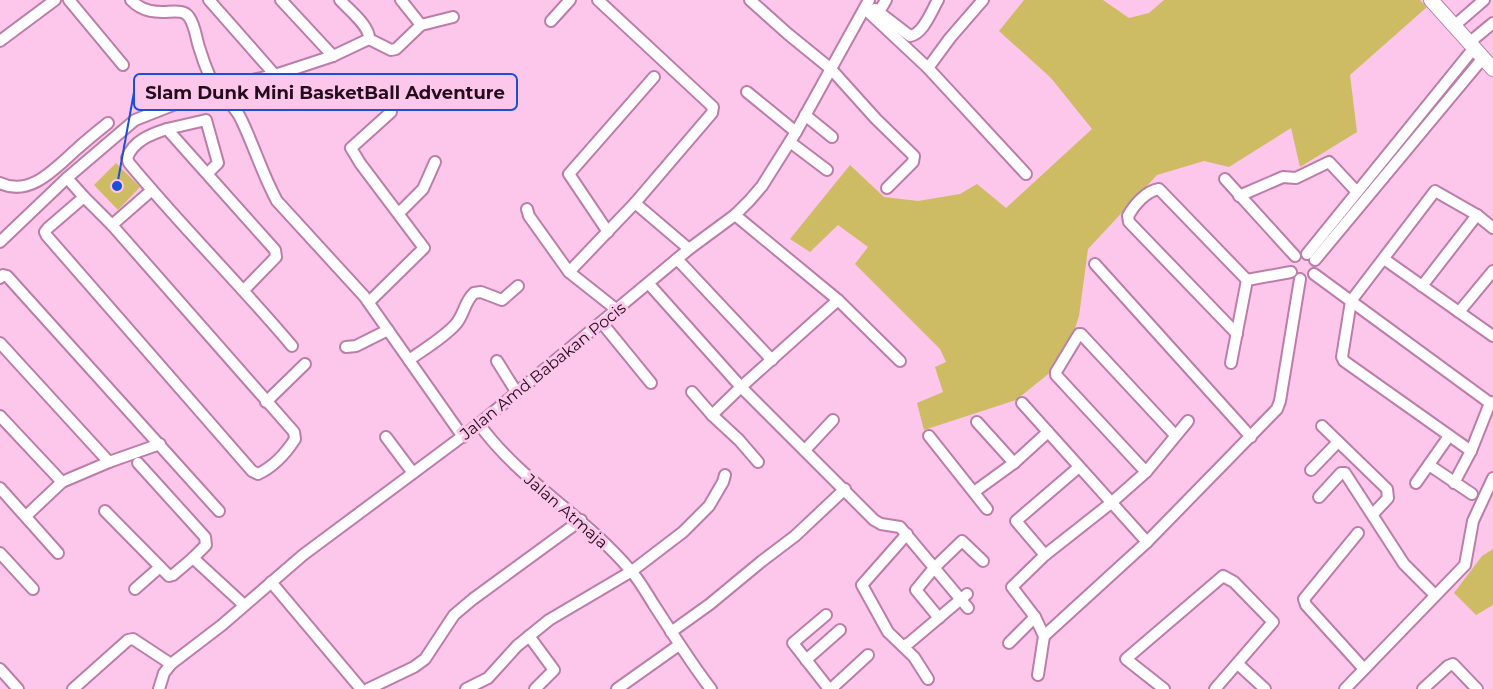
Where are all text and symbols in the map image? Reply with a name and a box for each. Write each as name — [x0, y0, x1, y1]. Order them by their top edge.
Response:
callout: Slam Dunk Mini BasketBall Adventure — [134, 74, 517, 110]
text: Slam Dunk Mini BasketBall Adventure — [145, 82, 505, 104]
street label: Jalan Amd Babakan Pocis — [456, 298, 630, 444]
street label: Jalan Atmaja — [520, 469, 612, 552]

